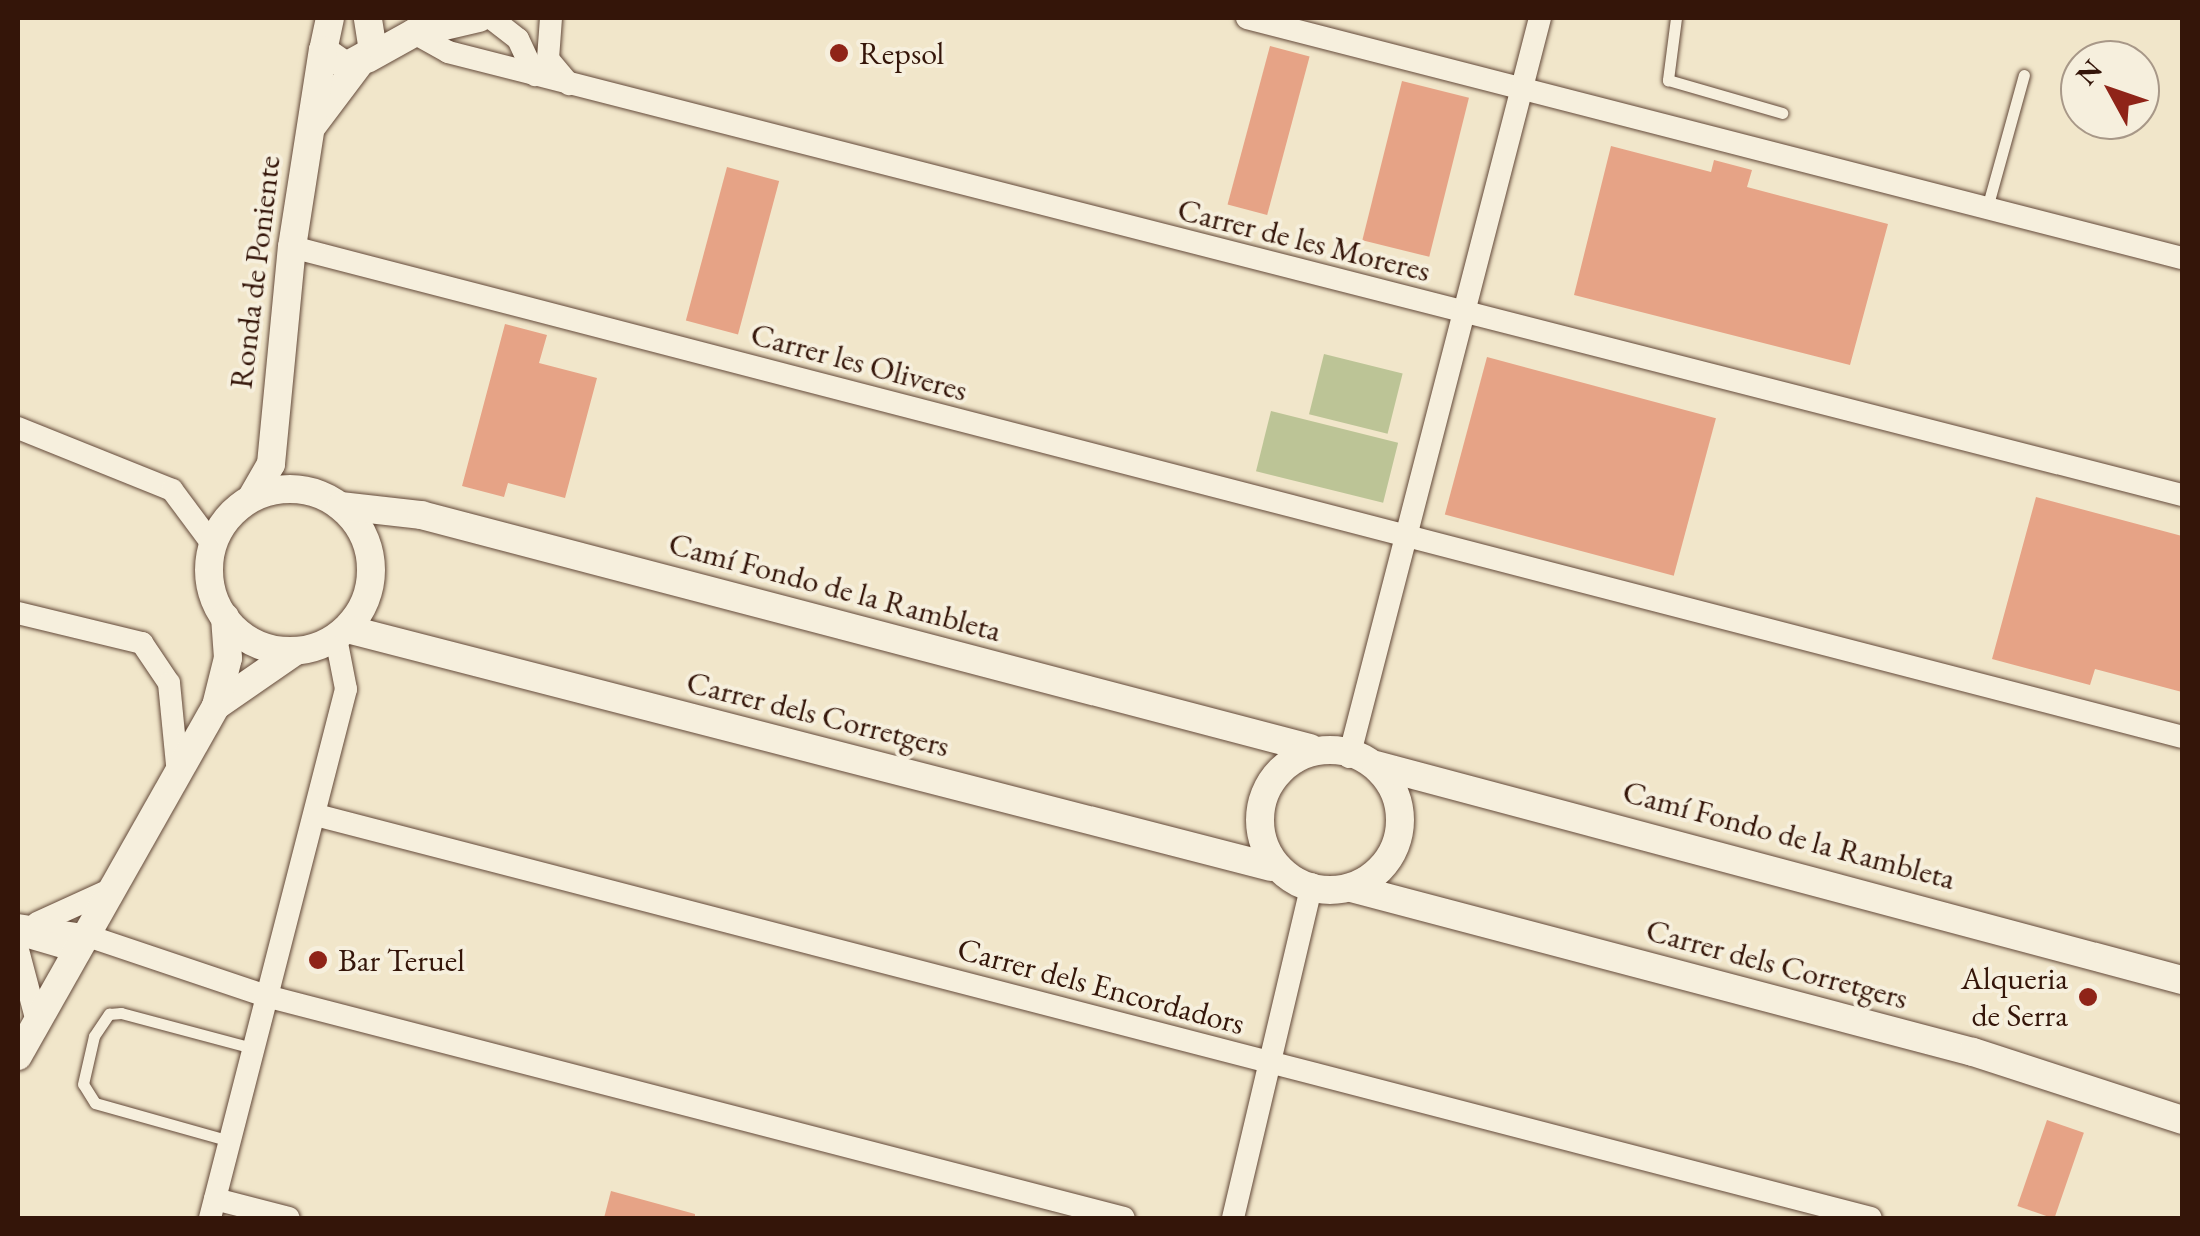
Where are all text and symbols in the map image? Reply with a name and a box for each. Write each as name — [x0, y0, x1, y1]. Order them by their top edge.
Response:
place label: Repsol — [859, 34, 944, 72]
north arrow — [2060, 40, 2160, 140]
marker: Repsol — [828, 42, 850, 64]
text: N — [2067, 52, 2110, 92]
street label: Ronda de Poniente — [222, 153, 288, 391]
street label: Carrer de les Moreres — [1174, 190, 1434, 290]
street label: Carrer les Oliveres — [747, 315, 971, 409]
street label: Camí Fondo de la Rambleta — [665, 524, 1005, 650]
street label: Carrer dels Corretgers — [683, 663, 953, 765]
street label: Camí Fondo de la Rambleta — [1619, 772, 1959, 898]
street label: Carrer dels Corretgers — [1642, 911, 1912, 1017]
street label: Carrer dels Encordadors — [953, 929, 1249, 1043]
place label: Bar Teruel — [338, 941, 465, 979]
marker: Bar Teruel — [307, 949, 329, 971]
place label: Alqueria de Serra — [1961, 960, 2068, 1035]
marker: Alqueria de Serra — [2077, 986, 2099, 1008]

